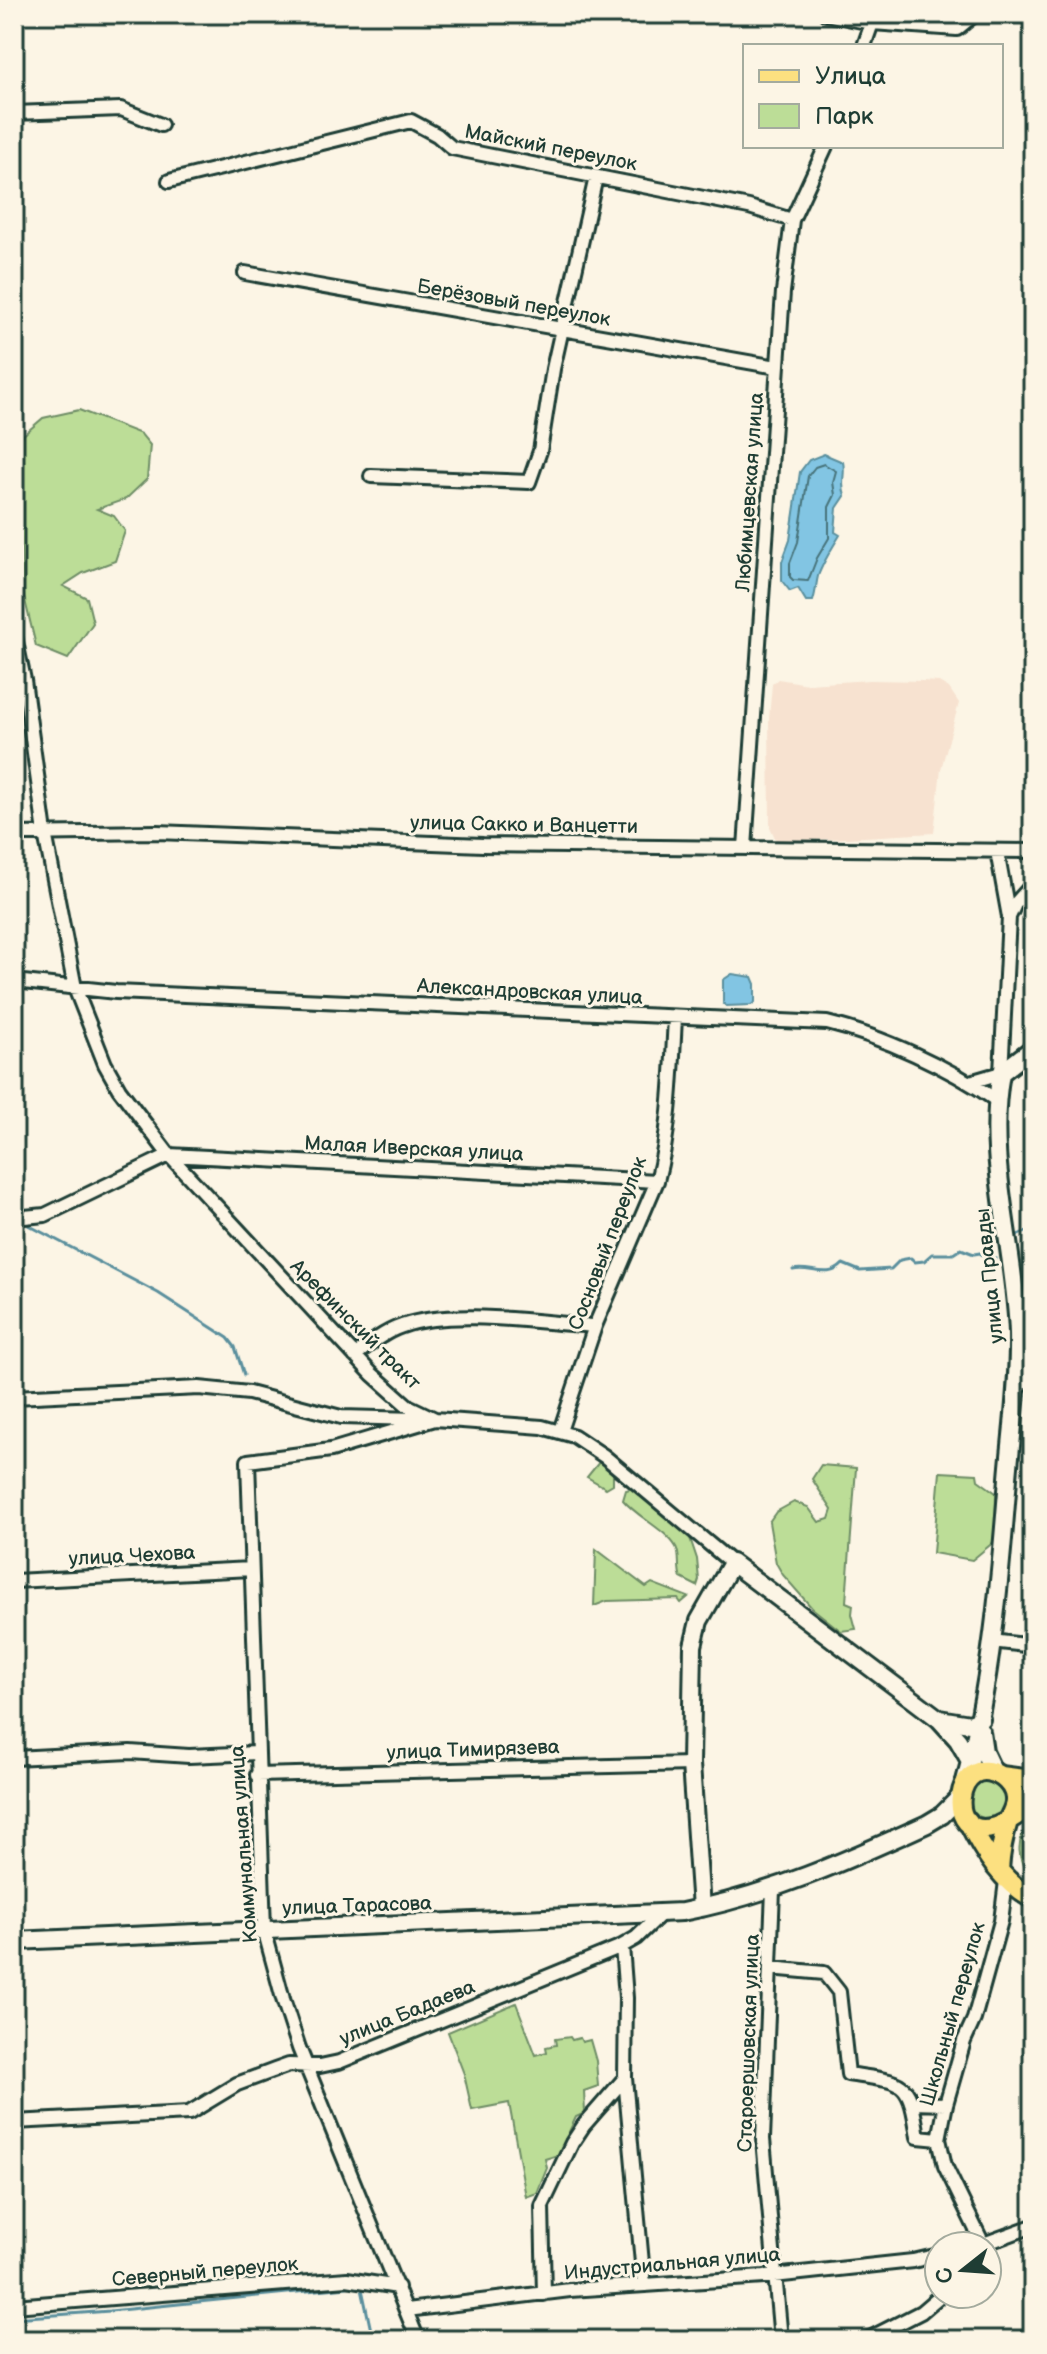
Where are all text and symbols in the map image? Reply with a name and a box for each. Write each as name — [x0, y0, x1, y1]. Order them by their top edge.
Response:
legend — [743, 44, 1003, 148]
text: Улица — [815, 62, 886, 91]
text: Парк — [815, 102, 874, 131]
street label: Майский переулок — [463, 119, 639, 177]
street label: Берёзовый переулок — [415, 274, 613, 332]
street label: Любимцевская улица — [731, 391, 769, 594]
street label: улица Сакко и Ванцетти — [410, 811, 638, 839]
street label: Александровская улица — [415, 974, 644, 1010]
street label: Малая Иверская улица — [304, 1131, 524, 1167]
street label: Сосновый переулок — [564, 1153, 652, 1334]
street label: улица Правды — [971, 1207, 1009, 1345]
street label: Арефинский тракт — [284, 1254, 426, 1395]
street label: улица Чехова — [68, 1541, 196, 1571]
street label: улица Тимирязева — [386, 1735, 560, 1765]
street label: Коммунальная улица — [225, 1744, 263, 1944]
street label: улица Тарасова — [282, 1891, 432, 1921]
street label: Школьный переулок — [915, 1919, 991, 2109]
street label: Староершовская улица — [733, 1933, 765, 2153]
street label: улица Бадаева — [336, 1975, 479, 2051]
north arrow — [923, 2230, 1003, 2310]
street label: Индустриальная улица — [563, 2243, 781, 2285]
street label: Северный переулок — [111, 2252, 300, 2292]
text: С — [930, 2264, 960, 2287]

